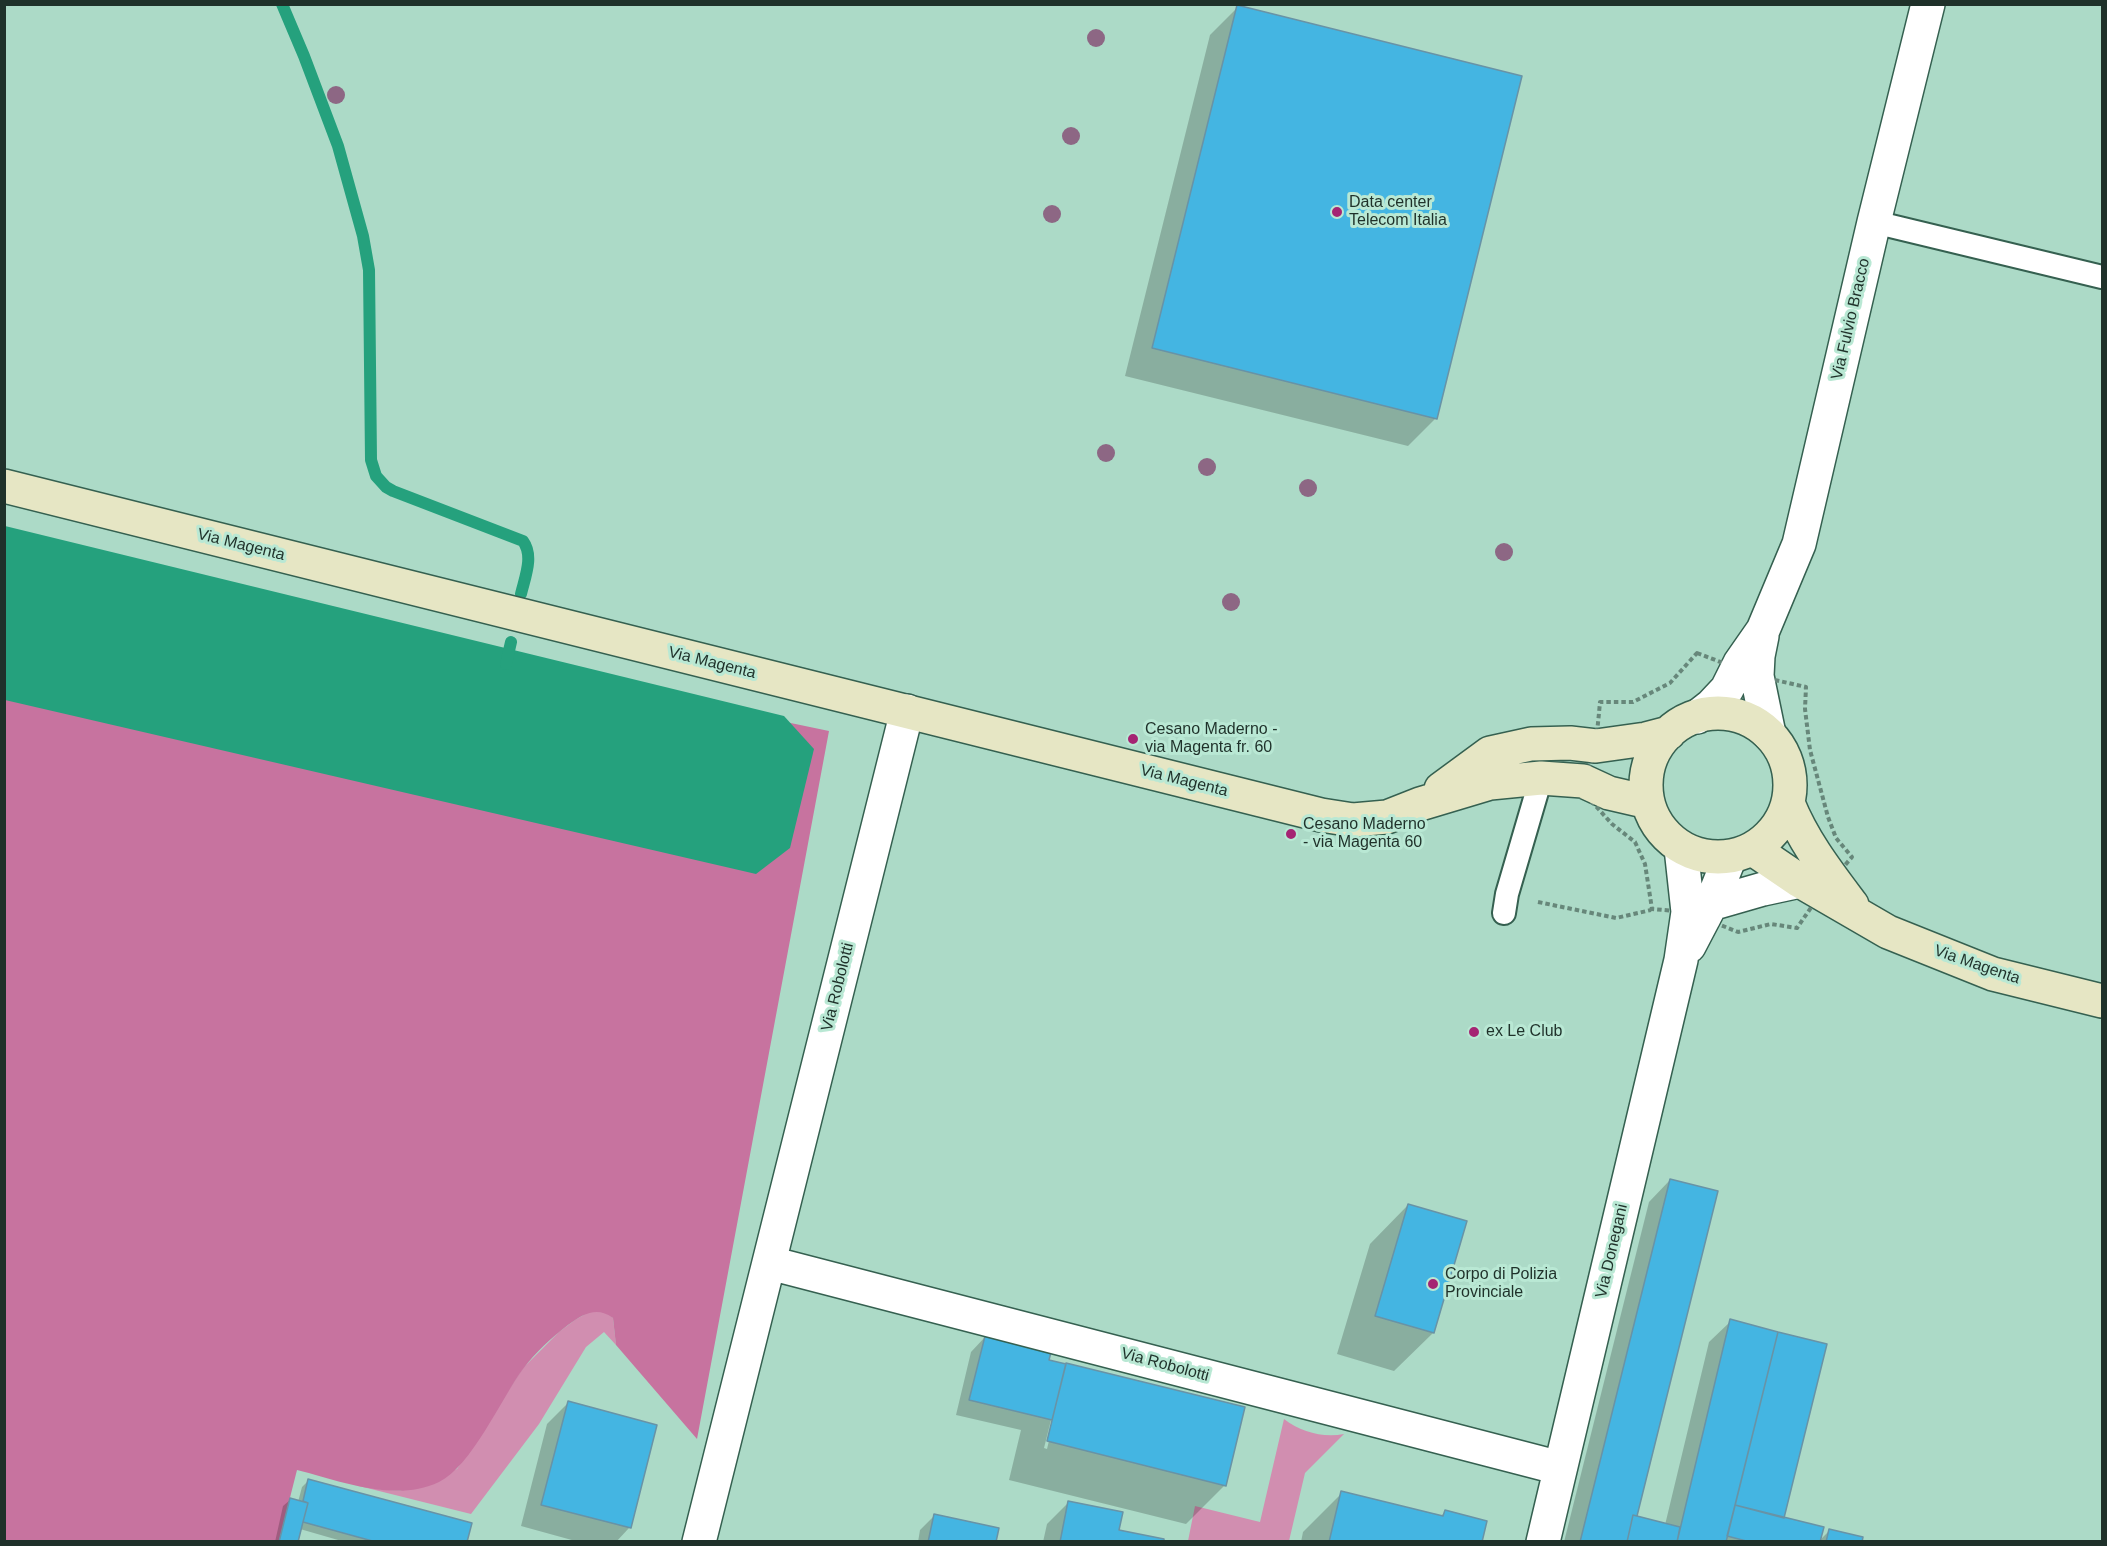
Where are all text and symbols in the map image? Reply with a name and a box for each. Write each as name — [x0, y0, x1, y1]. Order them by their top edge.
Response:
place label: Data center Telecom Italia — [1349, 193, 1447, 231]
marker: Data center Telecom Italia — [1330, 205, 1344, 219]
street label: Via Fulvio Bracco — [1828, 256, 1874, 382]
street label: Via Magenta — [195, 525, 287, 565]
street label: Via Magenta — [666, 643, 758, 683]
place label: Cesano Maderno - via Magenta fr. 60 — [1145, 720, 1278, 758]
marker: Cesano Maderno - via Magenta fr. 60 — [1126, 732, 1140, 746]
street label: Via Magenta — [1138, 761, 1230, 801]
place label: Cesano Maderno - via Magenta 60 — [1303, 815, 1426, 853]
marker: Cesano Maderno - via Magenta 60 — [1284, 827, 1298, 841]
street label: Via Robolotti — [818, 941, 858, 1033]
street label: Via Magenta — [1932, 941, 2022, 989]
place label: ex Le Club — [1486, 1022, 1562, 1042]
marker: ex Le Club — [1467, 1025, 1481, 1039]
street label: Via Donegani — [1592, 1202, 1632, 1300]
place label: Corpo di Polizia Provinciale — [1445, 1265, 1557, 1303]
marker: Corpo di Polizia Provinciale — [1426, 1277, 1440, 1291]
street label: Via Robolotti — [1119, 1344, 1211, 1386]

